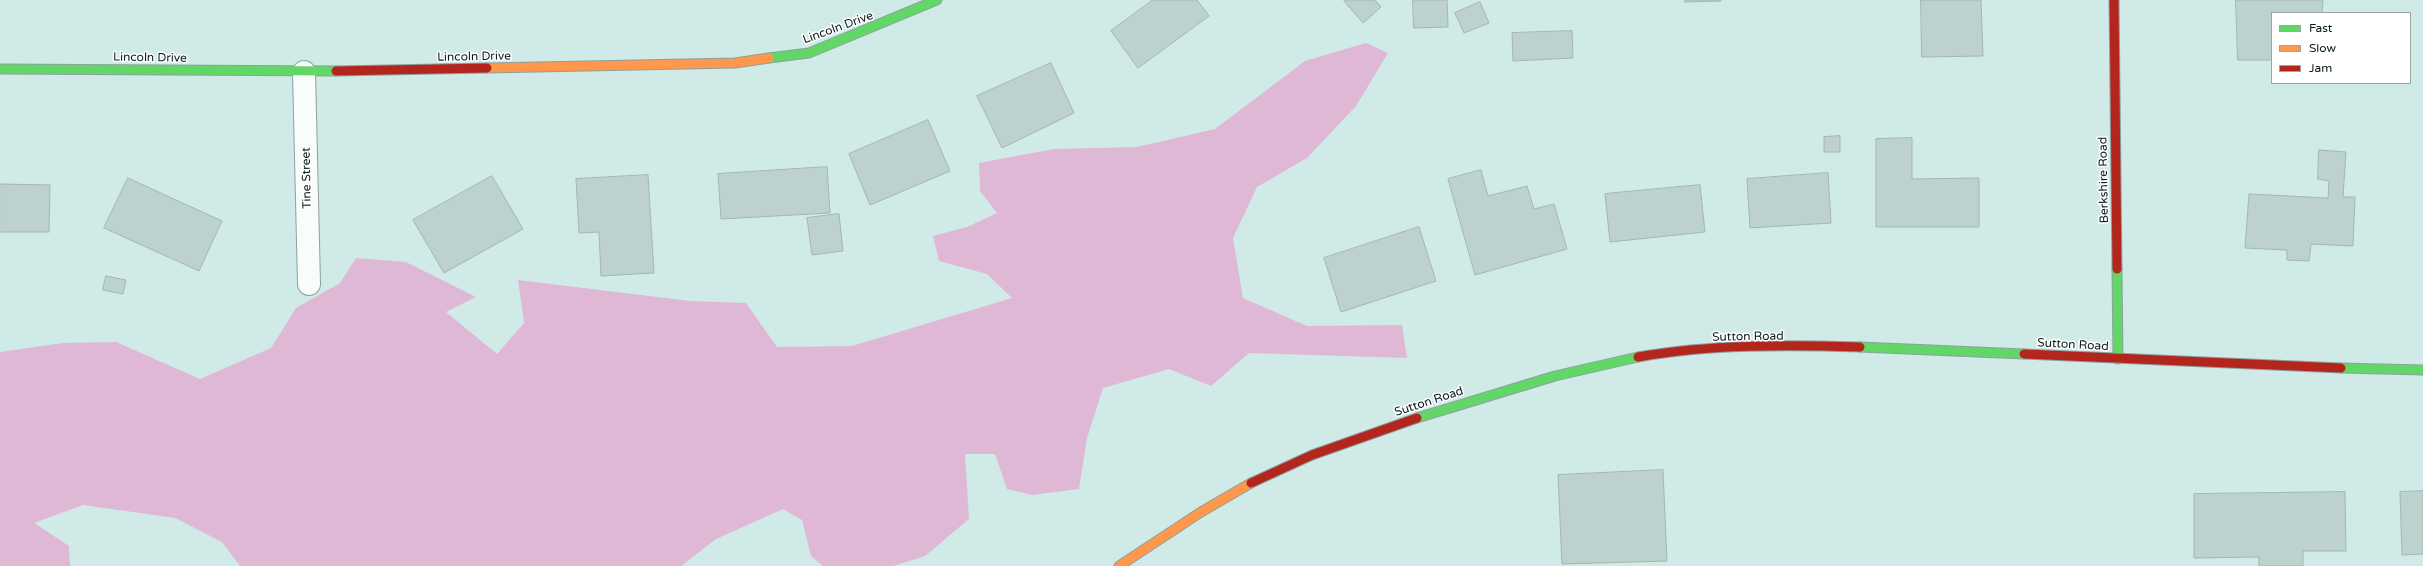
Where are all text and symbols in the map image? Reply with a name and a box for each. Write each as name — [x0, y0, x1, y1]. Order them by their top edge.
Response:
street label: Lincoln Drive — [801, 9, 875, 47]
legend — [2271, 12, 2411, 84]
text: Fast — [2309, 21, 2332, 35]
text: Slow — [2309, 41, 2336, 55]
street label: Lincoln Drive — [437, 49, 511, 65]
street label: Lincoln Drive — [113, 50, 187, 66]
text: Jam — [2309, 61, 2332, 75]
street label: Berkshire Road — [2096, 137, 2112, 223]
street label: Tine Street — [299, 147, 315, 209]
street label: Sutton Road — [1712, 329, 1784, 345]
street label: Sutton Road — [2037, 336, 2109, 354]
street label: Sutton Road — [1393, 384, 1465, 420]

